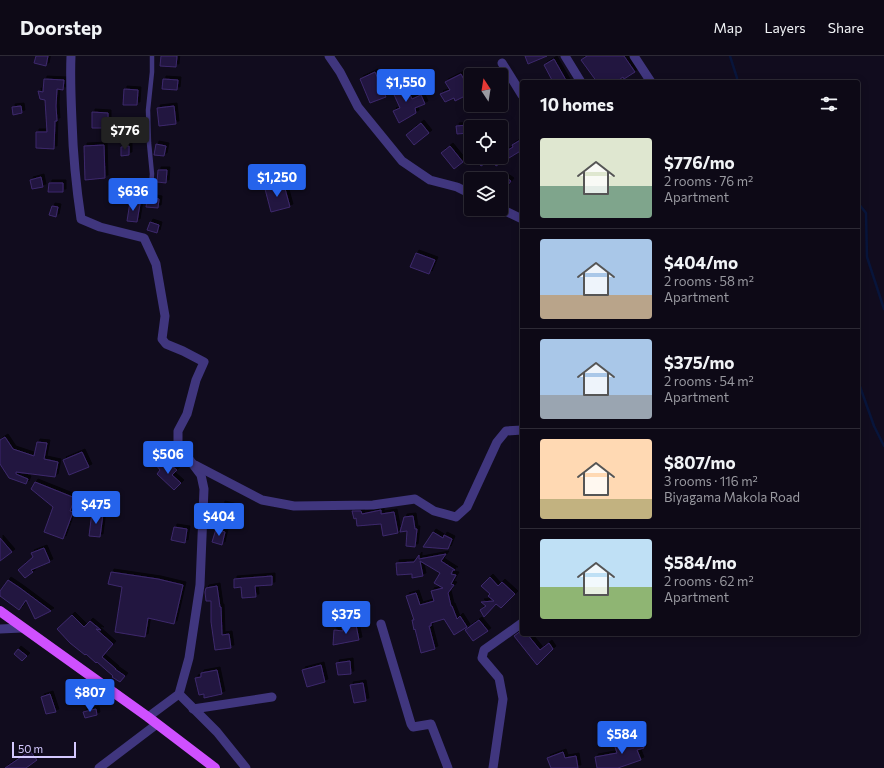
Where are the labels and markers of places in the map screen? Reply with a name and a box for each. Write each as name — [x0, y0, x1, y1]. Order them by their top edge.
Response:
pin: $1,550 — [373, 69, 439, 103]
pin: $776 — [101, 117, 149, 151]
pin: $1,250 — [244, 164, 310, 198]
pin: $636 — [109, 178, 157, 212]
pin: $506 — [144, 441, 192, 475]
pin: $475 — [72, 491, 120, 525]
pin: $404 — [195, 503, 243, 537]
pin: $375 — [322, 601, 370, 635]
pin: $807 — [66, 679, 114, 713]
pin: $584 — [598, 721, 646, 755]

